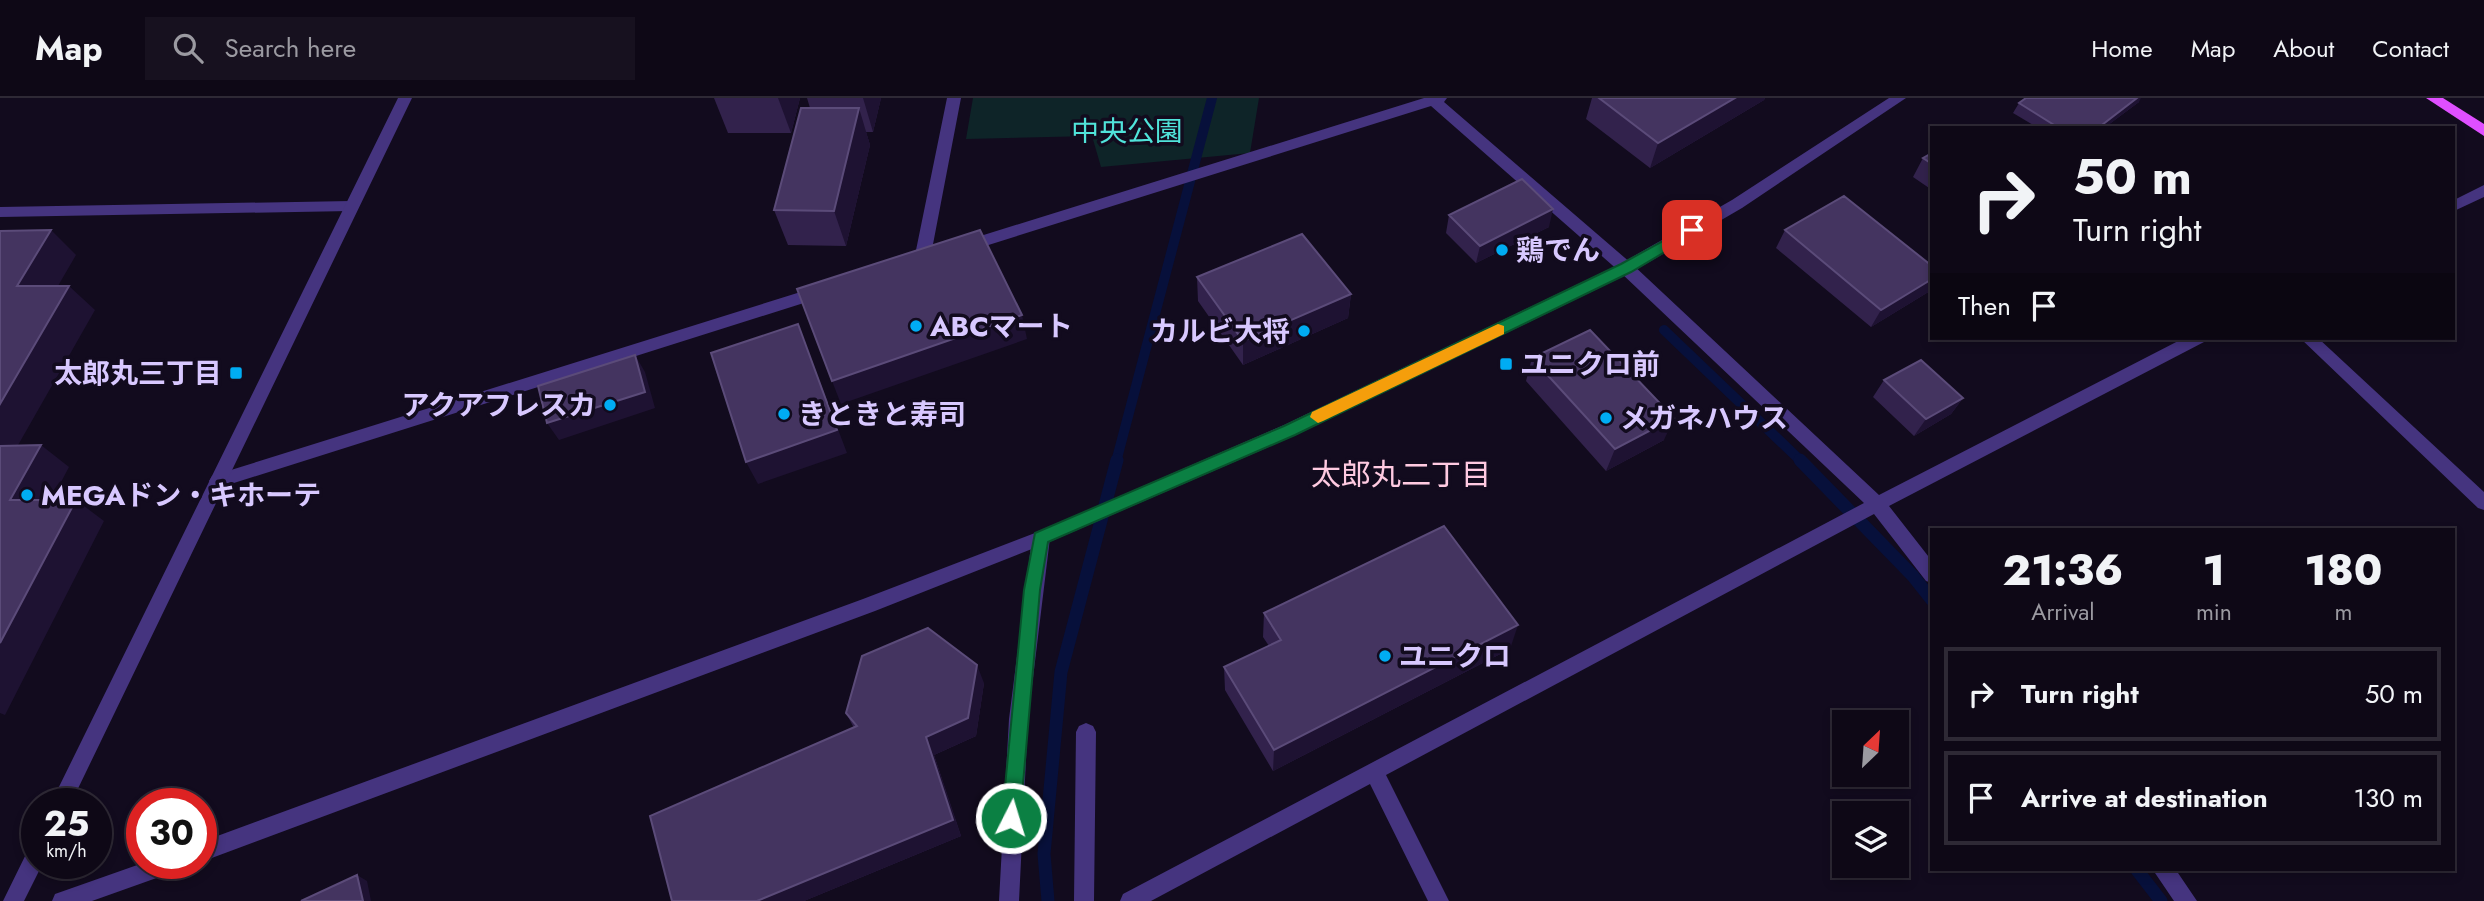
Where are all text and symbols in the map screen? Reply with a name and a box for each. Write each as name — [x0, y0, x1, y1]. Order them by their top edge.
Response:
search box — [145, 17, 635, 80]
text: Map — [35, 25, 103, 72]
icon: search — [169, 29, 207, 67]
text: Search here — [225, 29, 356, 67]
text: Home — [2091, 31, 2153, 66]
text: Map — [2191, 31, 2235, 66]
text: About — [2273, 31, 2334, 66]
text: Contact — [2372, 31, 2449, 66]
park label: 中央公園 — [1071, 111, 1183, 152]
text: 50 m — [2073, 142, 2192, 212]
icon: right — [1958, 154, 2049, 245]
pin — [1662, 200, 1722, 260]
text: Turn right — [2073, 207, 2202, 253]
icon: arrive — [1673, 211, 1711, 249]
place label: 鶏でん — [1516, 230, 1600, 271]
marker: 鶏でん — [1494, 242, 1510, 258]
text: Then — [1958, 287, 2011, 325]
icon: arrive — [2025, 287, 2063, 325]
place label: ABCマート — [929, 306, 1073, 347]
place label: カルビ大将 — [1150, 311, 1290, 352]
marker: ABCマート — [908, 318, 924, 334]
marker: カルビ大将 — [1296, 323, 1312, 339]
place label: ユニクロ前 — [1520, 344, 1660, 385]
place label: 太郎丸三丁目 — [54, 353, 222, 394]
marker: ユニクロ前 — [1498, 356, 1514, 372]
marker: 太郎丸三丁目 — [228, 365, 244, 381]
place label: アクアフレスカ — [401, 385, 596, 426]
place label: きときと寿司 — [798, 394, 966, 435]
marker: アクアフレスカ — [602, 397, 618, 413]
place label: メガネハウス — [1620, 398, 1788, 439]
marker: きときと寿司 — [776, 406, 792, 422]
marker: メガネハウス — [1598, 410, 1614, 426]
district label: 太郎丸二丁目 — [1311, 453, 1491, 496]
place label: MEGAドン・キホーテ — [41, 475, 321, 516]
marker: MEGAドン・キホーテ — [19, 487, 35, 503]
text: 21:36 — [2003, 540, 2123, 601]
text: 1 — [2203, 540, 2225, 601]
text: 180 — [2304, 540, 2382, 601]
text: Arrival — [2031, 595, 2095, 629]
text: min — [2196, 595, 2232, 629]
text: m — [2334, 595, 2352, 629]
place label: ユニクロ — [1399, 636, 1511, 677]
marker: ユニクロ — [1377, 648, 1393, 664]
icon: right — [1962, 675, 2000, 713]
text: Turn right — [2021, 675, 2139, 713]
text: 50 m — [2365, 675, 2423, 713]
north arrow — [1832, 710, 1909, 788]
map controls — [1832, 710, 1909, 878]
icon: arrive — [1962, 779, 2000, 817]
text: Arrive at destination — [2021, 779, 2268, 817]
text: 130 m — [2353, 779, 2423, 817]
position arrow — [974, 781, 1048, 855]
speed limit sign: 30 — [126, 788, 217, 879]
text: 25 — [44, 799, 89, 849]
button: layers — [1832, 801, 1909, 878]
text: km/h — [46, 838, 87, 864]

